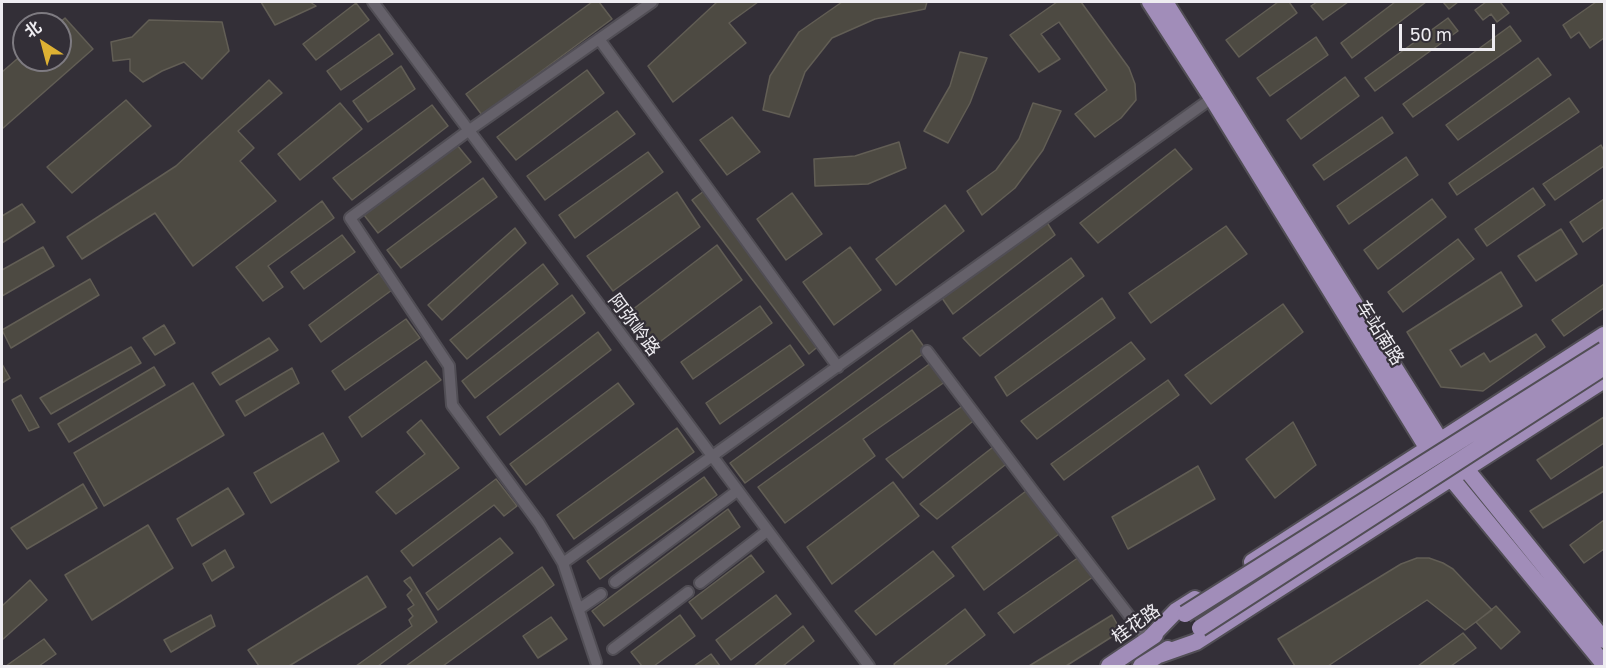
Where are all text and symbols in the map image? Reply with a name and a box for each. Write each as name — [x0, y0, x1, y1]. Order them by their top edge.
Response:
north arrow — [12, 12, 72, 72]
scale bar — [1402, 12, 1498, 50]
text: 北 — [20, 16, 45, 42]
text: 50 m — [1410, 23, 1452, 45]
street label: 阿弥岭路 — [604, 290, 664, 360]
street label: 车站南路 — [1352, 297, 1408, 369]
street label: 桂花路 — [1108, 600, 1164, 648]

